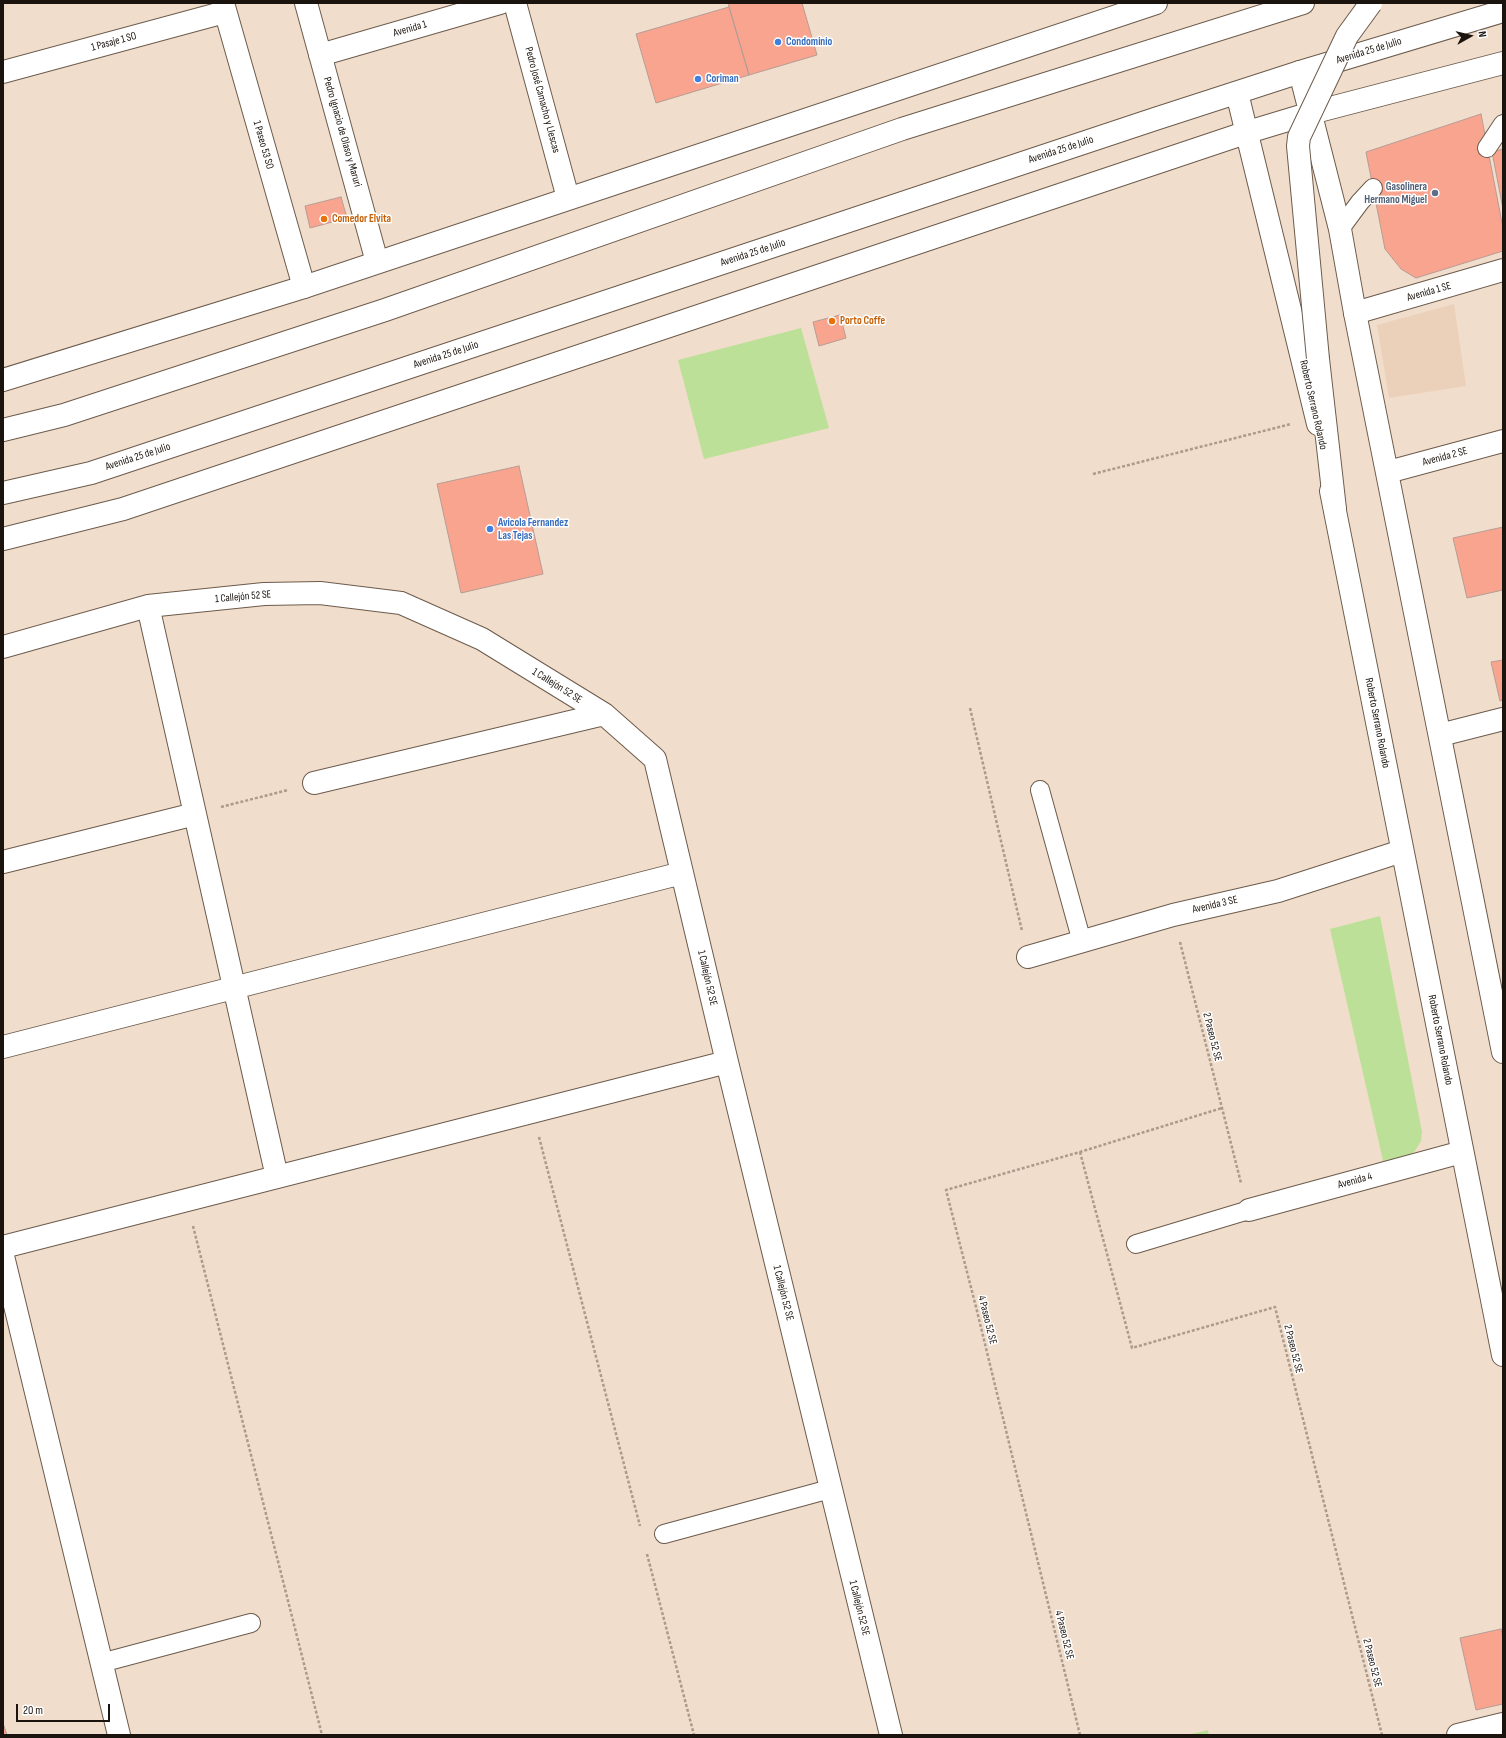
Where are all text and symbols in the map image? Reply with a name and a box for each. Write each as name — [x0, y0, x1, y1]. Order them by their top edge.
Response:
north arrow — [1450, 16, 1490, 56]
street label: Avenida 1 — [392, 18, 428, 40]
street label: 1 Pasaje 1 SO — [90, 30, 138, 54]
text: N — [1476, 30, 1489, 38]
place label: Condominio — [786, 35, 832, 49]
street label: Avenida 25 de Julio — [1335, 35, 1403, 67]
marker: Condominio — [773, 37, 783, 47]
street label: Pedro José Camacho y Llescas — [522, 46, 562, 154]
place label: Coriman — [706, 72, 739, 86]
marker: Coriman — [693, 74, 703, 84]
street label: Pedro Ignacio de Olaso y Maruri — [320, 76, 364, 188]
street label: 1 Paseo 53 SO — [250, 119, 276, 171]
street label: Avenida 25 de Julio — [1027, 133, 1095, 167]
place label: Gasolinera Hermano Miguel — [1364, 180, 1427, 206]
marker: Gasolinera Hermano Miguel — [1430, 188, 1440, 198]
place label: Comedor Elvita — [332, 212, 391, 226]
marker: Comedor Elvita — [319, 214, 329, 224]
street label: Avenida 25 de Julio — [719, 236, 787, 270]
street label: Avenida 1 SE — [1405, 279, 1453, 305]
place label: Porto Coffe — [840, 314, 885, 328]
marker: Porto Coffe — [827, 316, 837, 326]
street label: Avenida 25 de Julio — [412, 338, 480, 372]
street label: Roberto Serrano Rolando — [1296, 359, 1330, 451]
street label: Avenida 25 de Julio — [104, 440, 172, 474]
street label: Avenida 2 SE — [1421, 445, 1469, 469]
place label: Avicola Fernandez Las Tejas — [498, 516, 568, 542]
marker: Avicola Fernandez Las Tejas — [485, 524, 495, 534]
street label: 1 Callejón 52 SE — [214, 588, 272, 606]
street label: 1 Callejón 52 SE — [530, 665, 584, 707]
street label: Roberto Serrano Rolando — [1362, 677, 1392, 769]
street label: Avenida 3 SE — [1191, 893, 1239, 917]
street label: 1 Callejón 52 SE — [694, 949, 720, 1007]
street label: Roberto Serrano Rolando — [1425, 994, 1455, 1086]
street label: 2 Paseo 52 SE — [1200, 1011, 1224, 1063]
street label: Avenida 4 — [1336, 1170, 1374, 1192]
street label: 1 Callejón 52 SE — [770, 1264, 796, 1322]
street label: 4 Paseo 52 SE — [975, 1294, 999, 1346]
street label: 2 Paseo 52 SE — [1281, 1323, 1305, 1375]
street label: 1 Callejón 52 SE — [846, 1579, 872, 1637]
street label: 4 Paseo 52 SE — [1052, 1609, 1076, 1661]
street label: 2 Paseo 52 SE — [1360, 1637, 1384, 1689]
scale bar — [18, 1696, 112, 1722]
text: 20 m — [23, 1703, 43, 1718]

